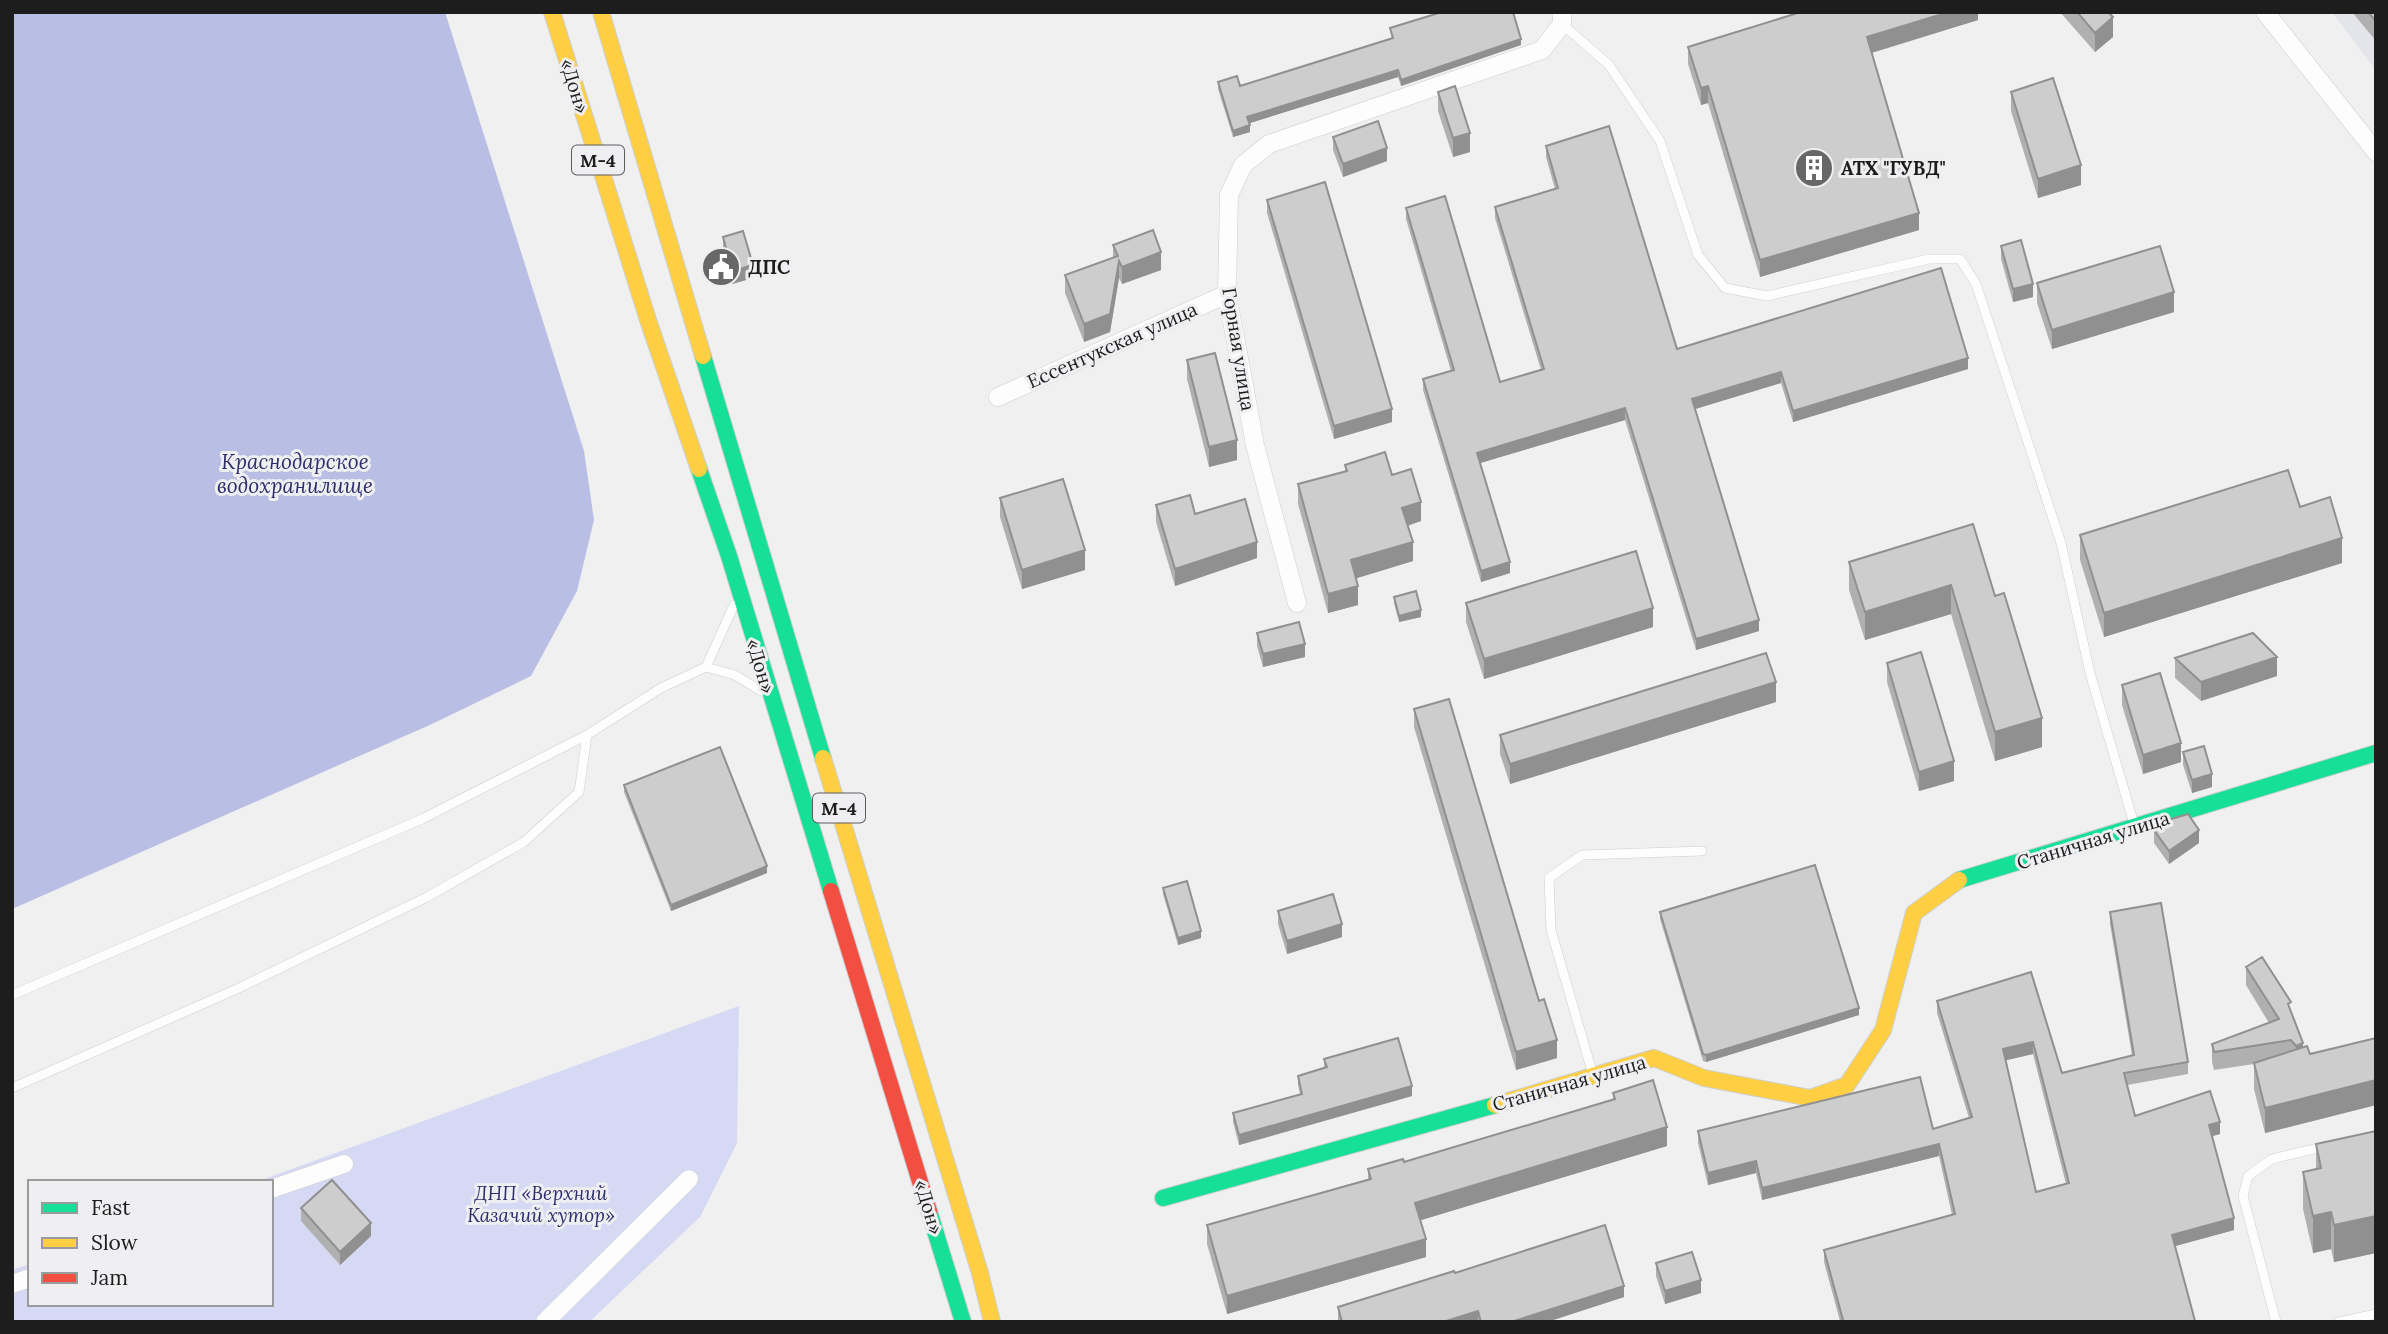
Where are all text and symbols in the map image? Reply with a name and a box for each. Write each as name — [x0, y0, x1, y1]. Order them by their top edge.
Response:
street label: «Дон» — [555, 56, 595, 116]
road number: М-4 — [572, 146, 624, 174]
building icon: АТХ "ГУВД" — [1793, 147, 1835, 189]
place label: АТХ "ГУВД" — [1841, 156, 1946, 180]
public building icon: ДПС — [700, 246, 742, 288]
place label: ДПС — [748, 255, 790, 279]
street label: Горная улица — [1217, 286, 1261, 413]
street label: Ессентукская улица — [1023, 297, 1201, 393]
water label: Краснодарское водохранилище — [217, 448, 373, 499]
street label: «Дон» — [741, 636, 781, 696]
road number: М-4 — [813, 794, 865, 822]
street label: Станичная улица — [2014, 805, 2172, 875]
street label: Станичная улица — [1490, 1050, 1649, 1116]
street label: «Дон» — [909, 1177, 949, 1237]
legend — [28, 1180, 273, 1306]
park label: ДНП «Верхний Казачий хутор» — [467, 1181, 615, 1227]
text: Fast — [91, 1194, 131, 1221]
text: Slow — [91, 1229, 138, 1256]
text: Jam — [90, 1264, 128, 1291]

